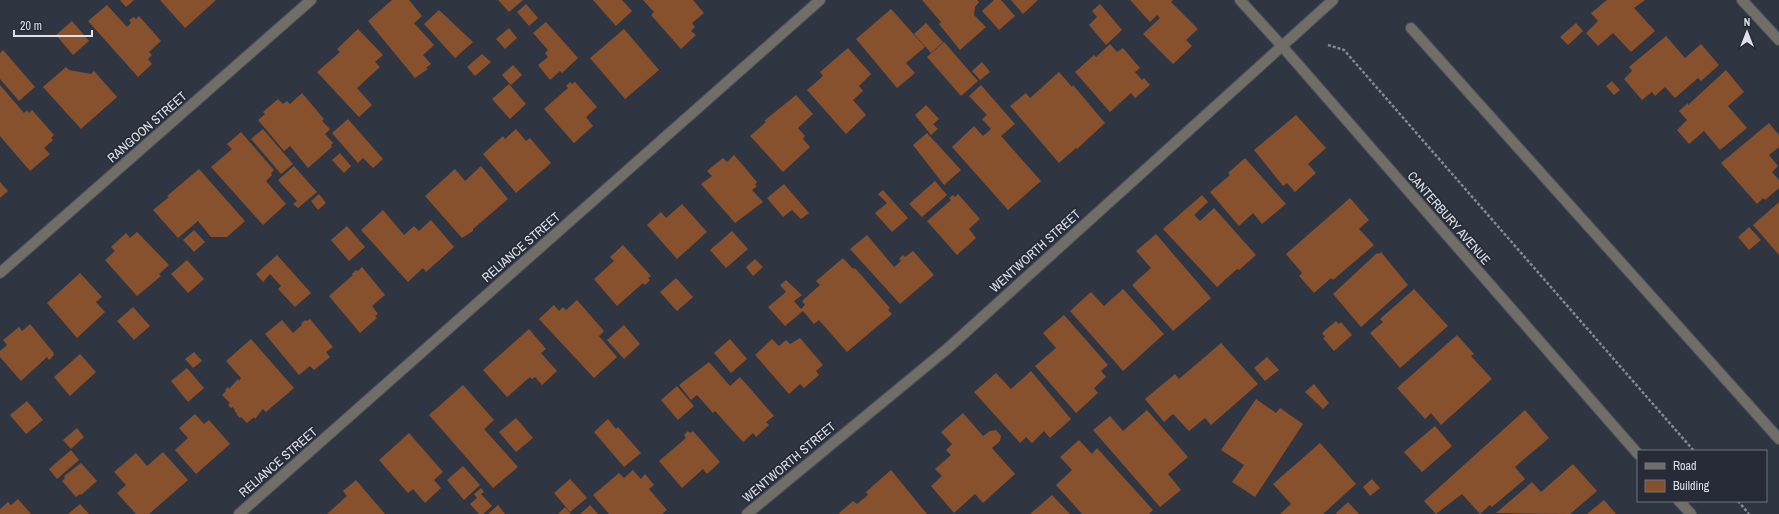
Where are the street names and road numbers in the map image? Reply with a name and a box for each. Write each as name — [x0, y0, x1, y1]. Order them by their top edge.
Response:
street label: RANGOON STREET — [104, 87, 191, 166]
street label: CANTERBURY AVENUE — [1404, 168, 1494, 268]
street label: WENTWORTH STREET — [986, 205, 1084, 296]
street label: RELIANCE STREET — [478, 208, 564, 286]
street label: WENTWORTH STREET — [739, 418, 839, 506]
street label: RELIANCE STREET — [235, 423, 321, 501]

